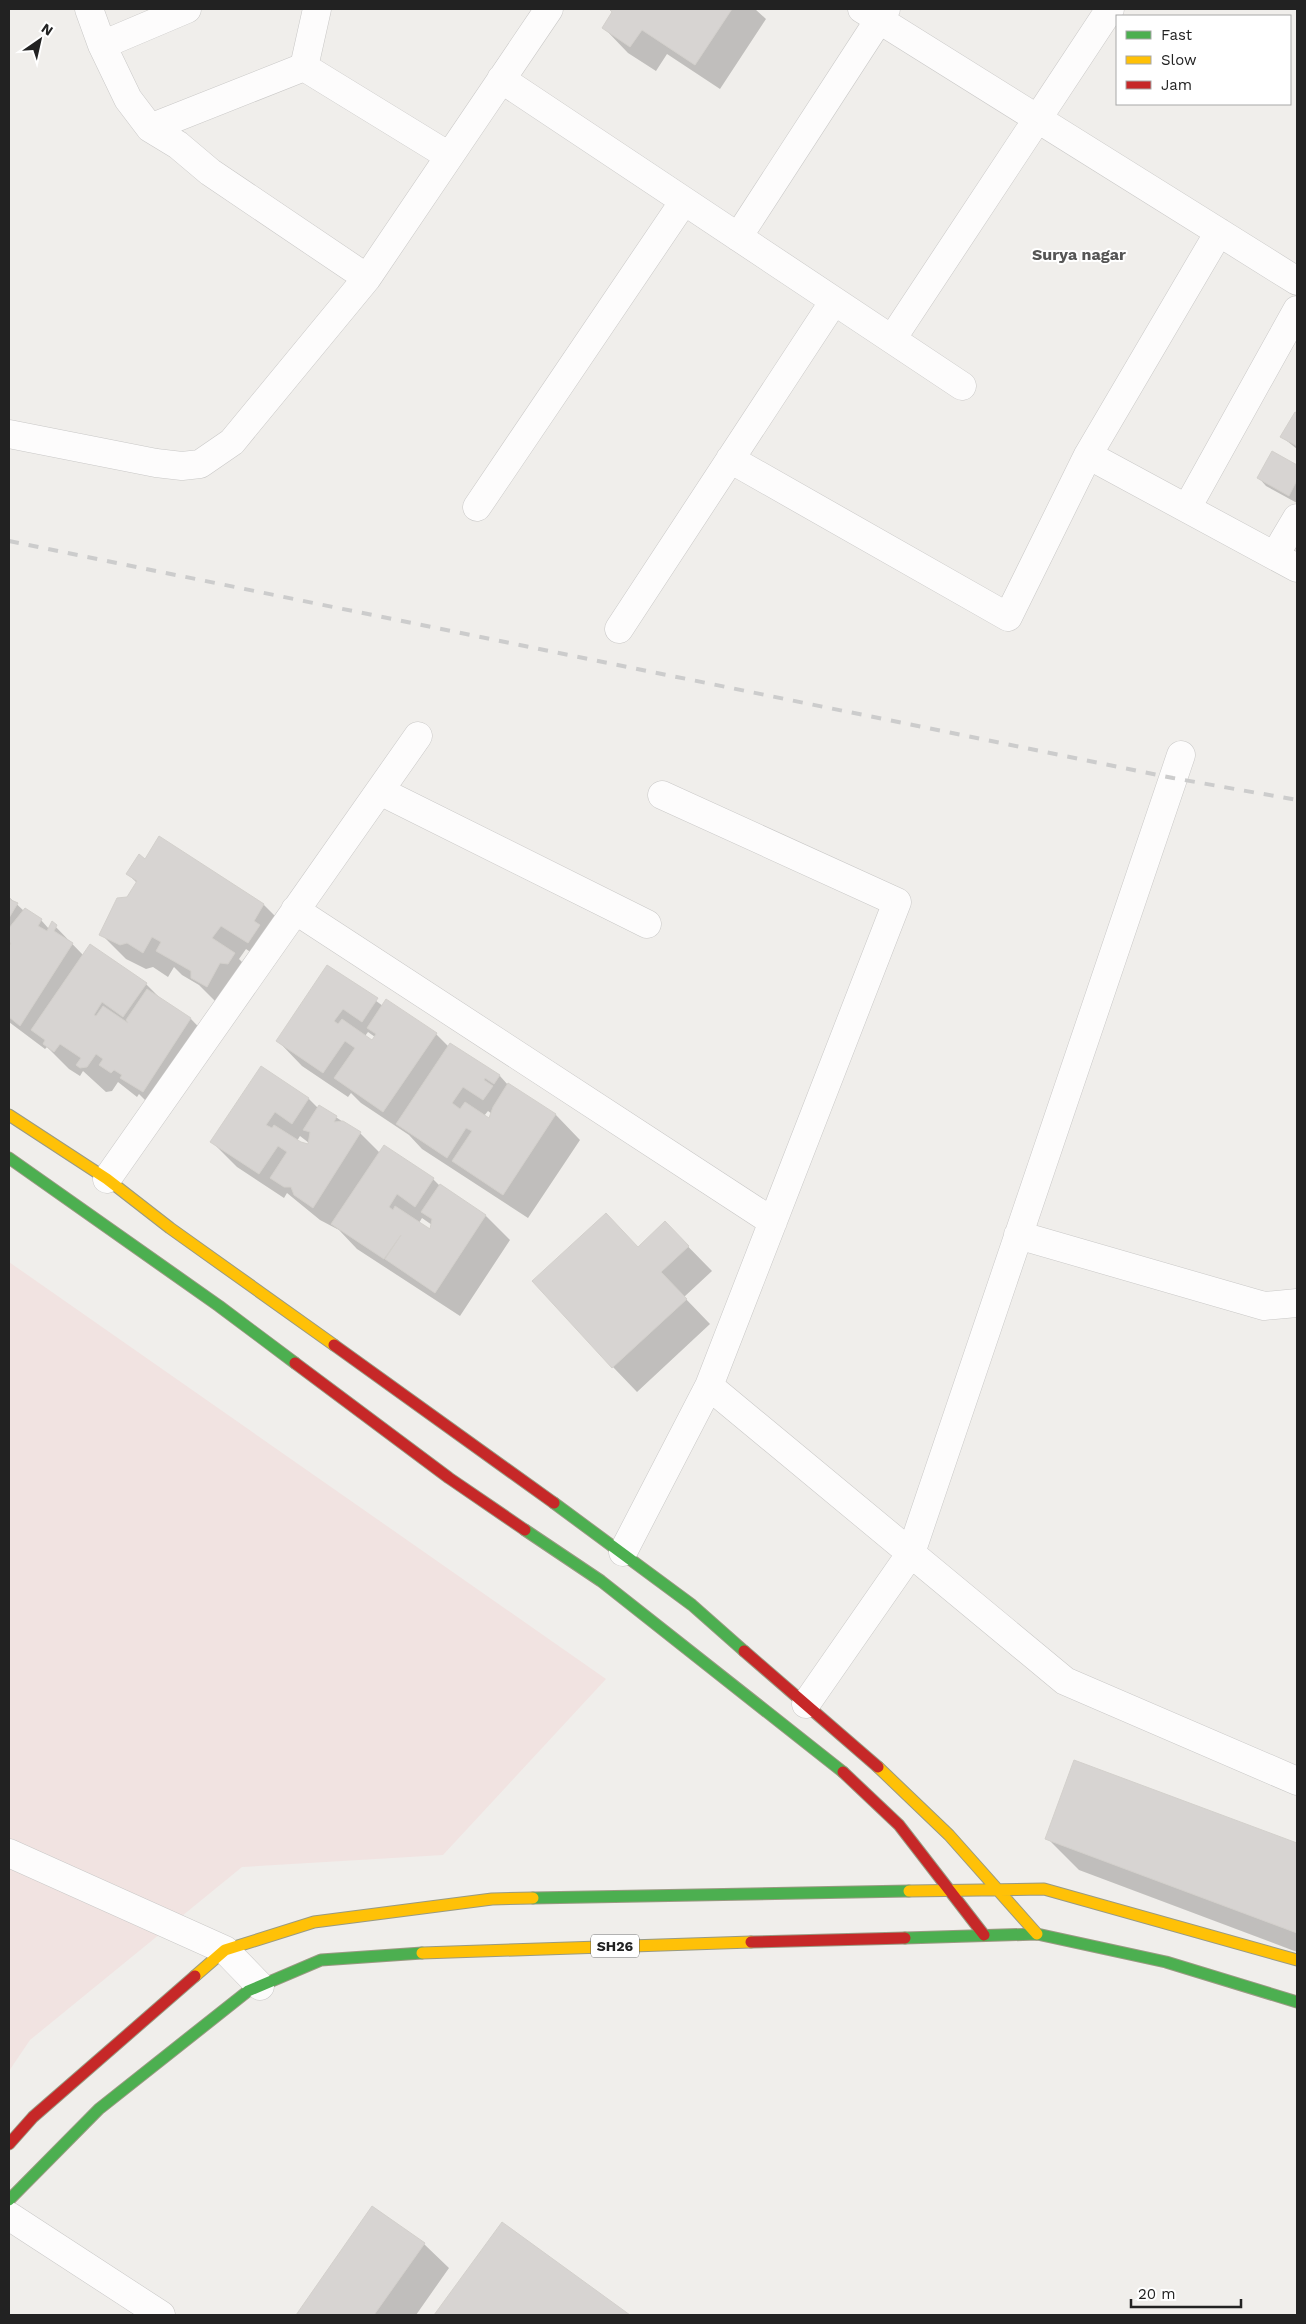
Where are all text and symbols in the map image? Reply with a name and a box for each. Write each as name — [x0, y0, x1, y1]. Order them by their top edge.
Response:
north arrow — [15, 15, 65, 65]
legend — [1116, 15, 1291, 105]
text: N — [38, 20, 56, 39]
text: Fast — [1161, 26, 1193, 44]
text: Slow — [1161, 51, 1197, 69]
text: Jam — [1161, 76, 1192, 94]
district label: Surya nagar — [1032, 245, 1126, 264]
road number: SH26 — [591, 1934, 639, 1958]
scale bar — [1131, 2276, 1241, 2308]
text: 20 m — [1138, 2285, 1176, 2303]

